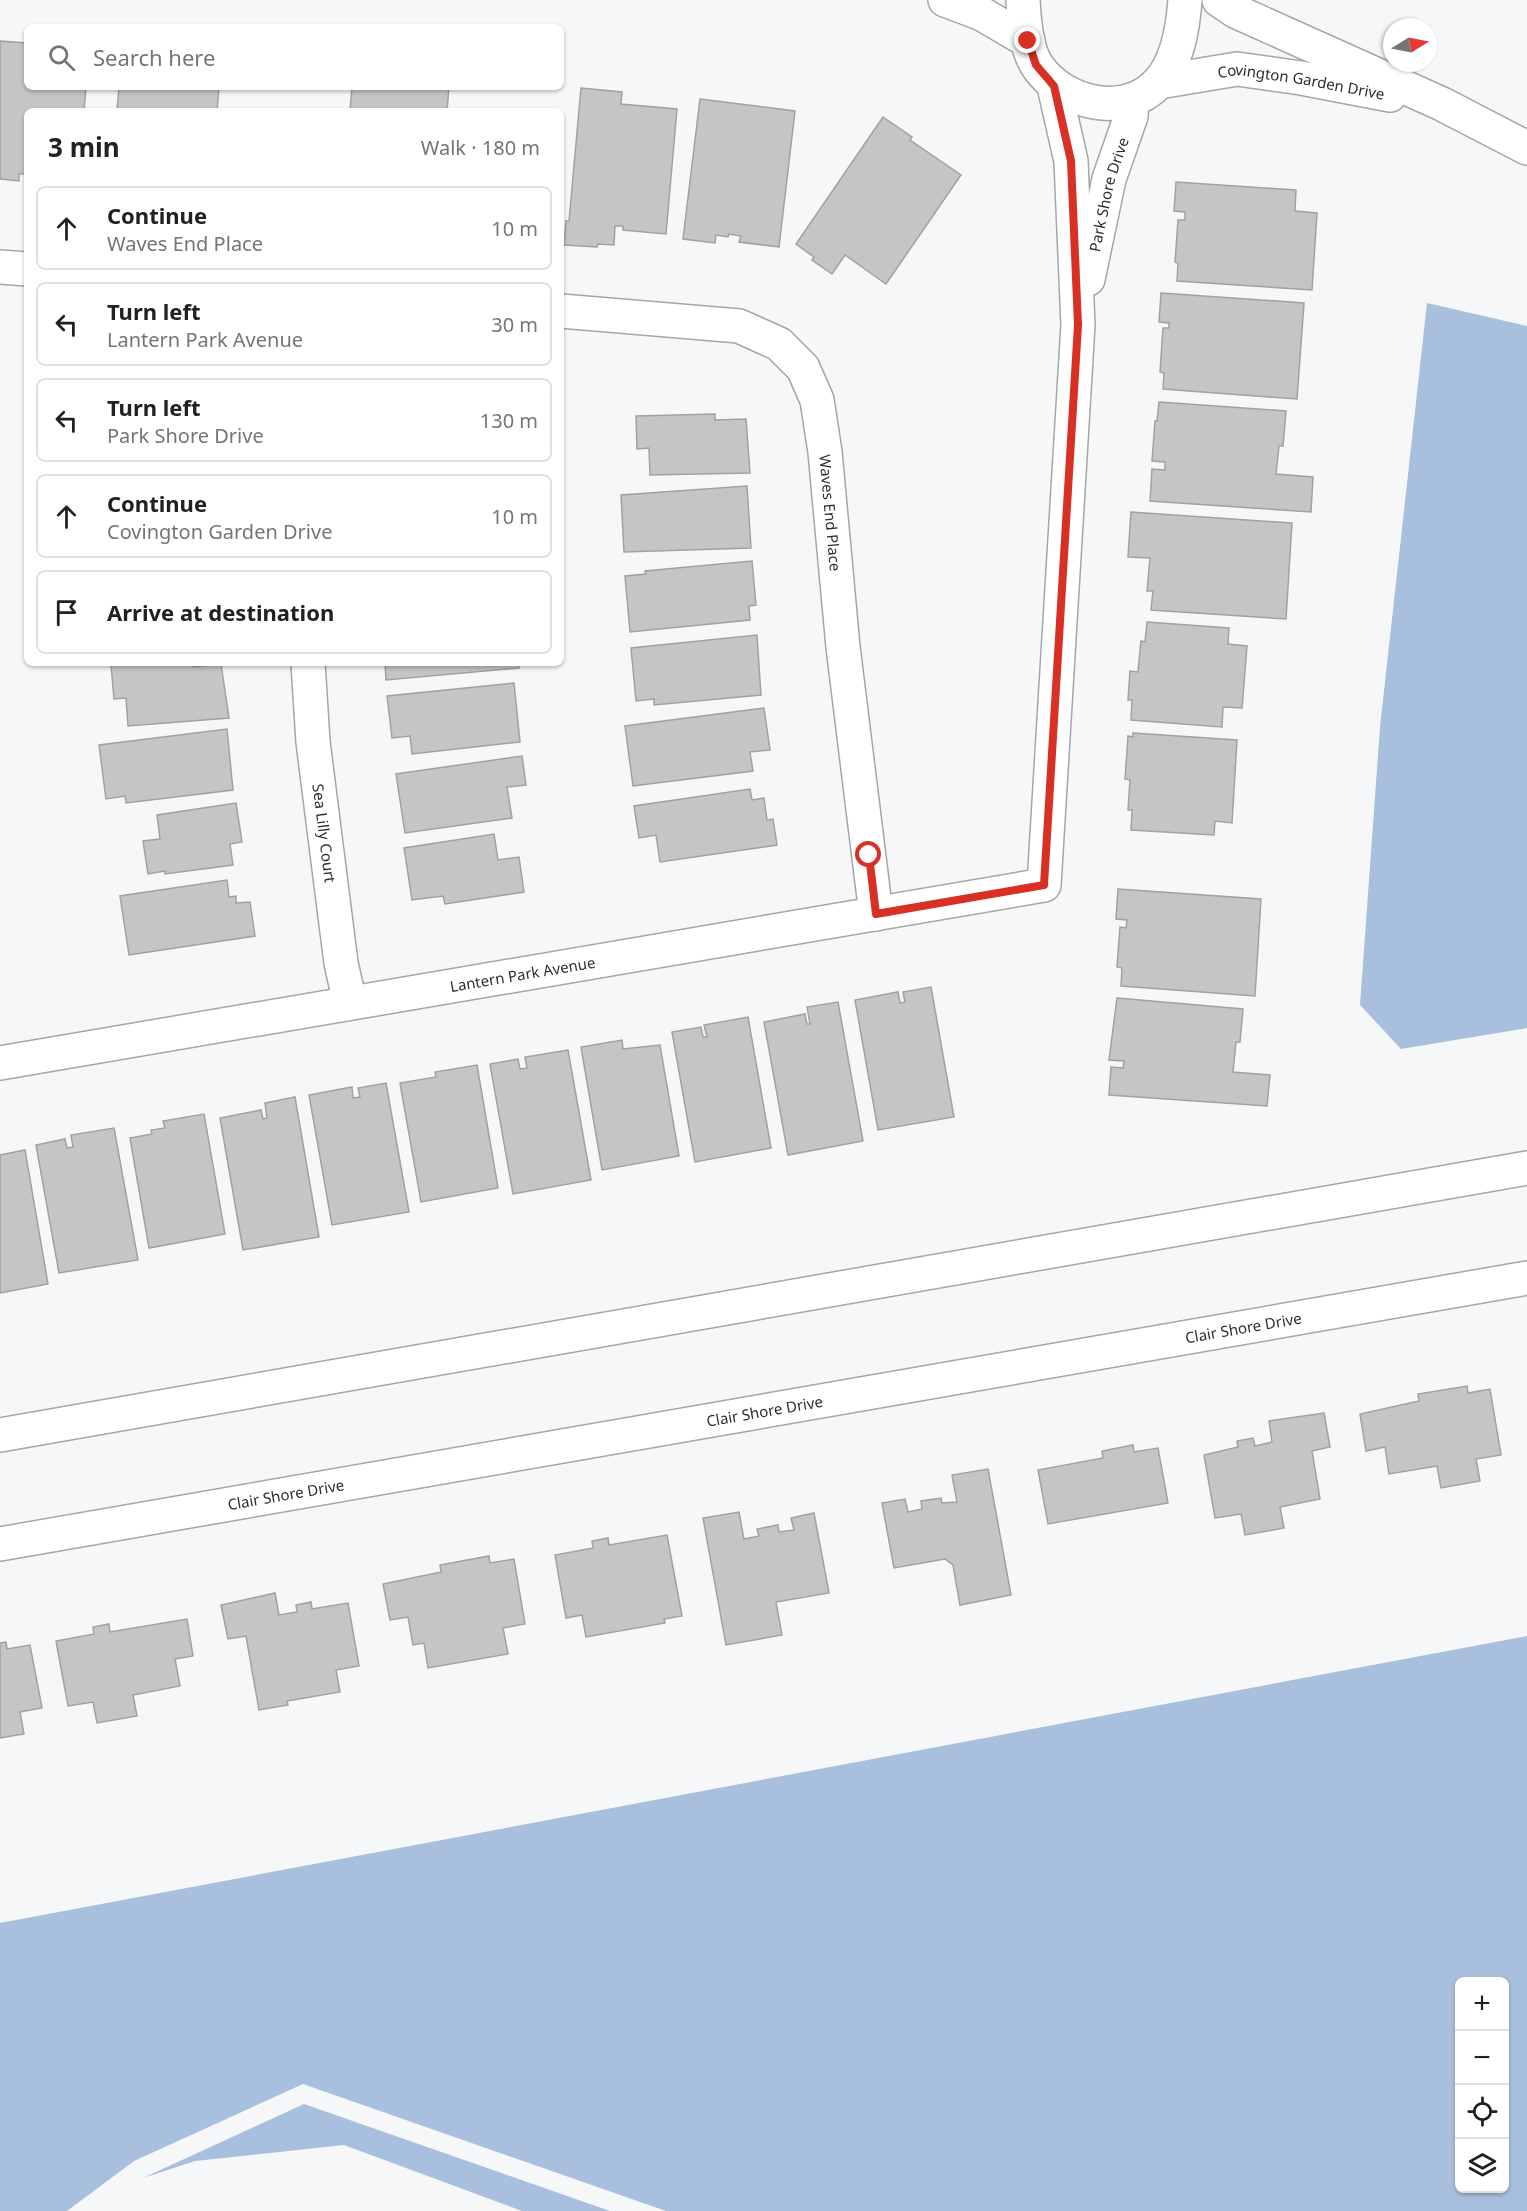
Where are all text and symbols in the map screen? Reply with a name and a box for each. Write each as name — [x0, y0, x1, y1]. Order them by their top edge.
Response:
north arrow — [1383, 18, 1437, 72]
search box — [24, 24, 564, 90]
route end — [1014, 27, 1040, 53]
icon: search — [45, 41, 78, 74]
text: Search here — [93, 42, 215, 72]
street label: Covington Garden Drive — [1216, 59, 1386, 104]
text: 3 min — [48, 129, 120, 165]
text: Walk · 180 m — [421, 134, 540, 161]
street label: Park Shore Drive — [1084, 135, 1133, 253]
text: Continue — [107, 200, 207, 230]
icon: ahead — [50, 212, 83, 245]
text: 10 m — [491, 215, 538, 242]
text: Waves End Place — [107, 230, 263, 257]
text: Turn left — [107, 296, 201, 326]
icon: left — [50, 308, 83, 341]
text: 30 m — [491, 311, 538, 338]
text: Lantern Park Avenue — [107, 326, 303, 353]
text: Turn left — [107, 392, 201, 422]
icon: left — [50, 404, 83, 437]
text: 130 m — [480, 407, 538, 434]
text: Park Shore Drive — [107, 422, 264, 449]
street label: Waves End Place — [815, 454, 846, 572]
text: Continue — [107, 488, 207, 518]
icon: ahead — [50, 500, 83, 533]
text: 10 m — [491, 503, 538, 530]
text: Covington Garden Drive — [107, 518, 332, 545]
icon: arrive — [50, 596, 83, 629]
text: Arrive at destination — [107, 597, 334, 627]
street label: Sea Lilly Court — [308, 782, 341, 884]
route start — [855, 841, 881, 867]
street label: Lantern Park Avenue — [448, 952, 597, 996]
street label: Clair Shore Drive — [1184, 1307, 1303, 1347]
street label: Clair Shore Drive — [705, 1391, 824, 1431]
street label: Clair Shore Drive — [226, 1474, 345, 1514]
map controls — [1455, 1977, 1509, 2193]
button: + — [1455, 1977, 1509, 2031]
button: − — [1455, 2031, 1509, 2085]
button: locate — [1455, 2085, 1509, 2139]
button: layers — [1455, 2139, 1509, 2193]

